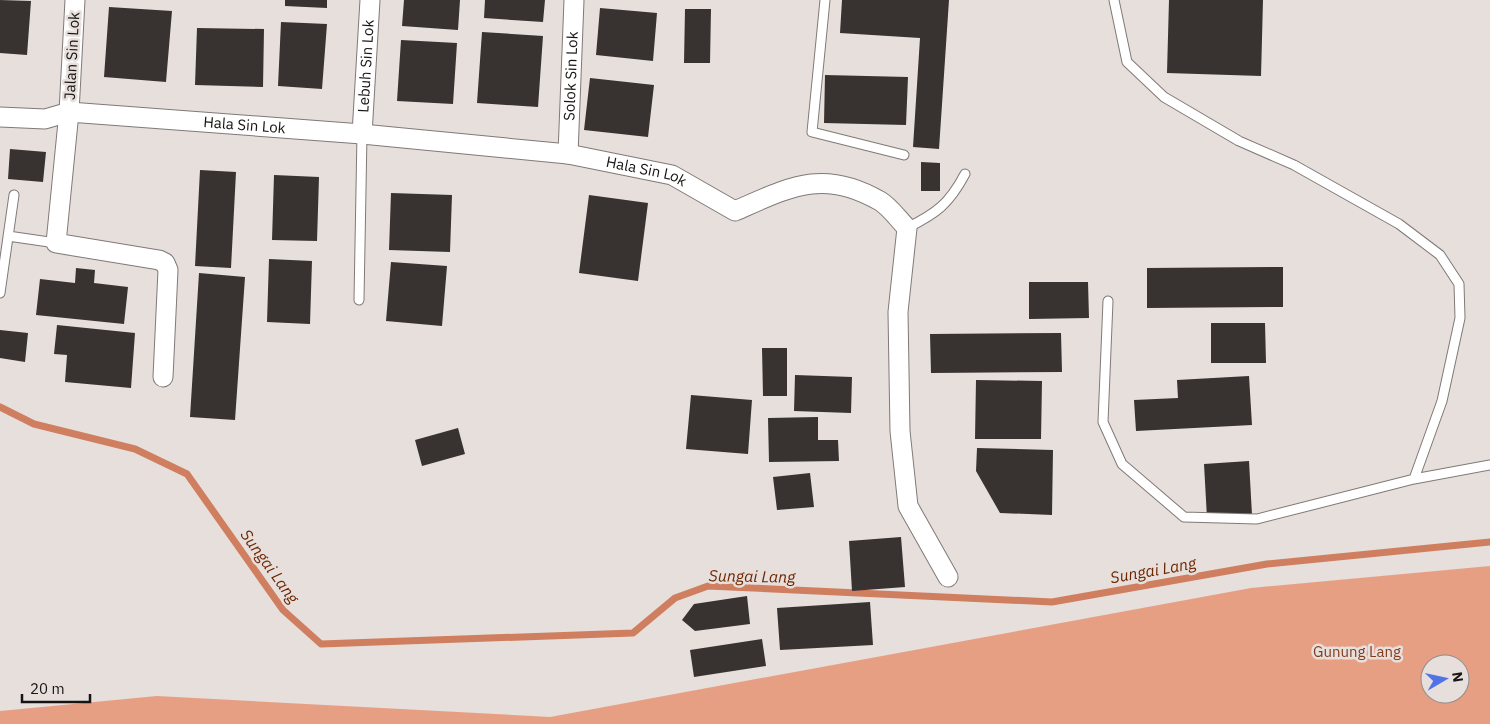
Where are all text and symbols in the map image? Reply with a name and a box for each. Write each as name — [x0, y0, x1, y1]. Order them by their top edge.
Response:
street label: Jalan Sin Lok — [60, 11, 83, 100]
street label: Lebuh Sin Lok — [353, 19, 378, 113]
street label: Solok Sin Lok — [559, 31, 582, 121]
street label: Hala Sin Lok — [203, 112, 286, 137]
street label: Hala Sin Lok — [604, 152, 690, 190]
water label: Sungai Lang — [236, 525, 304, 608]
water label: Sungai Lang — [1109, 552, 1198, 587]
water label: Sungai Lang — [708, 565, 796, 587]
park label: Gunung Lang — [1313, 642, 1401, 661]
north arrow — [1420, 654, 1470, 704]
text: N — [1448, 671, 1468, 683]
scale bar — [22, 672, 90, 704]
text: 20 m — [30, 679, 65, 698]

